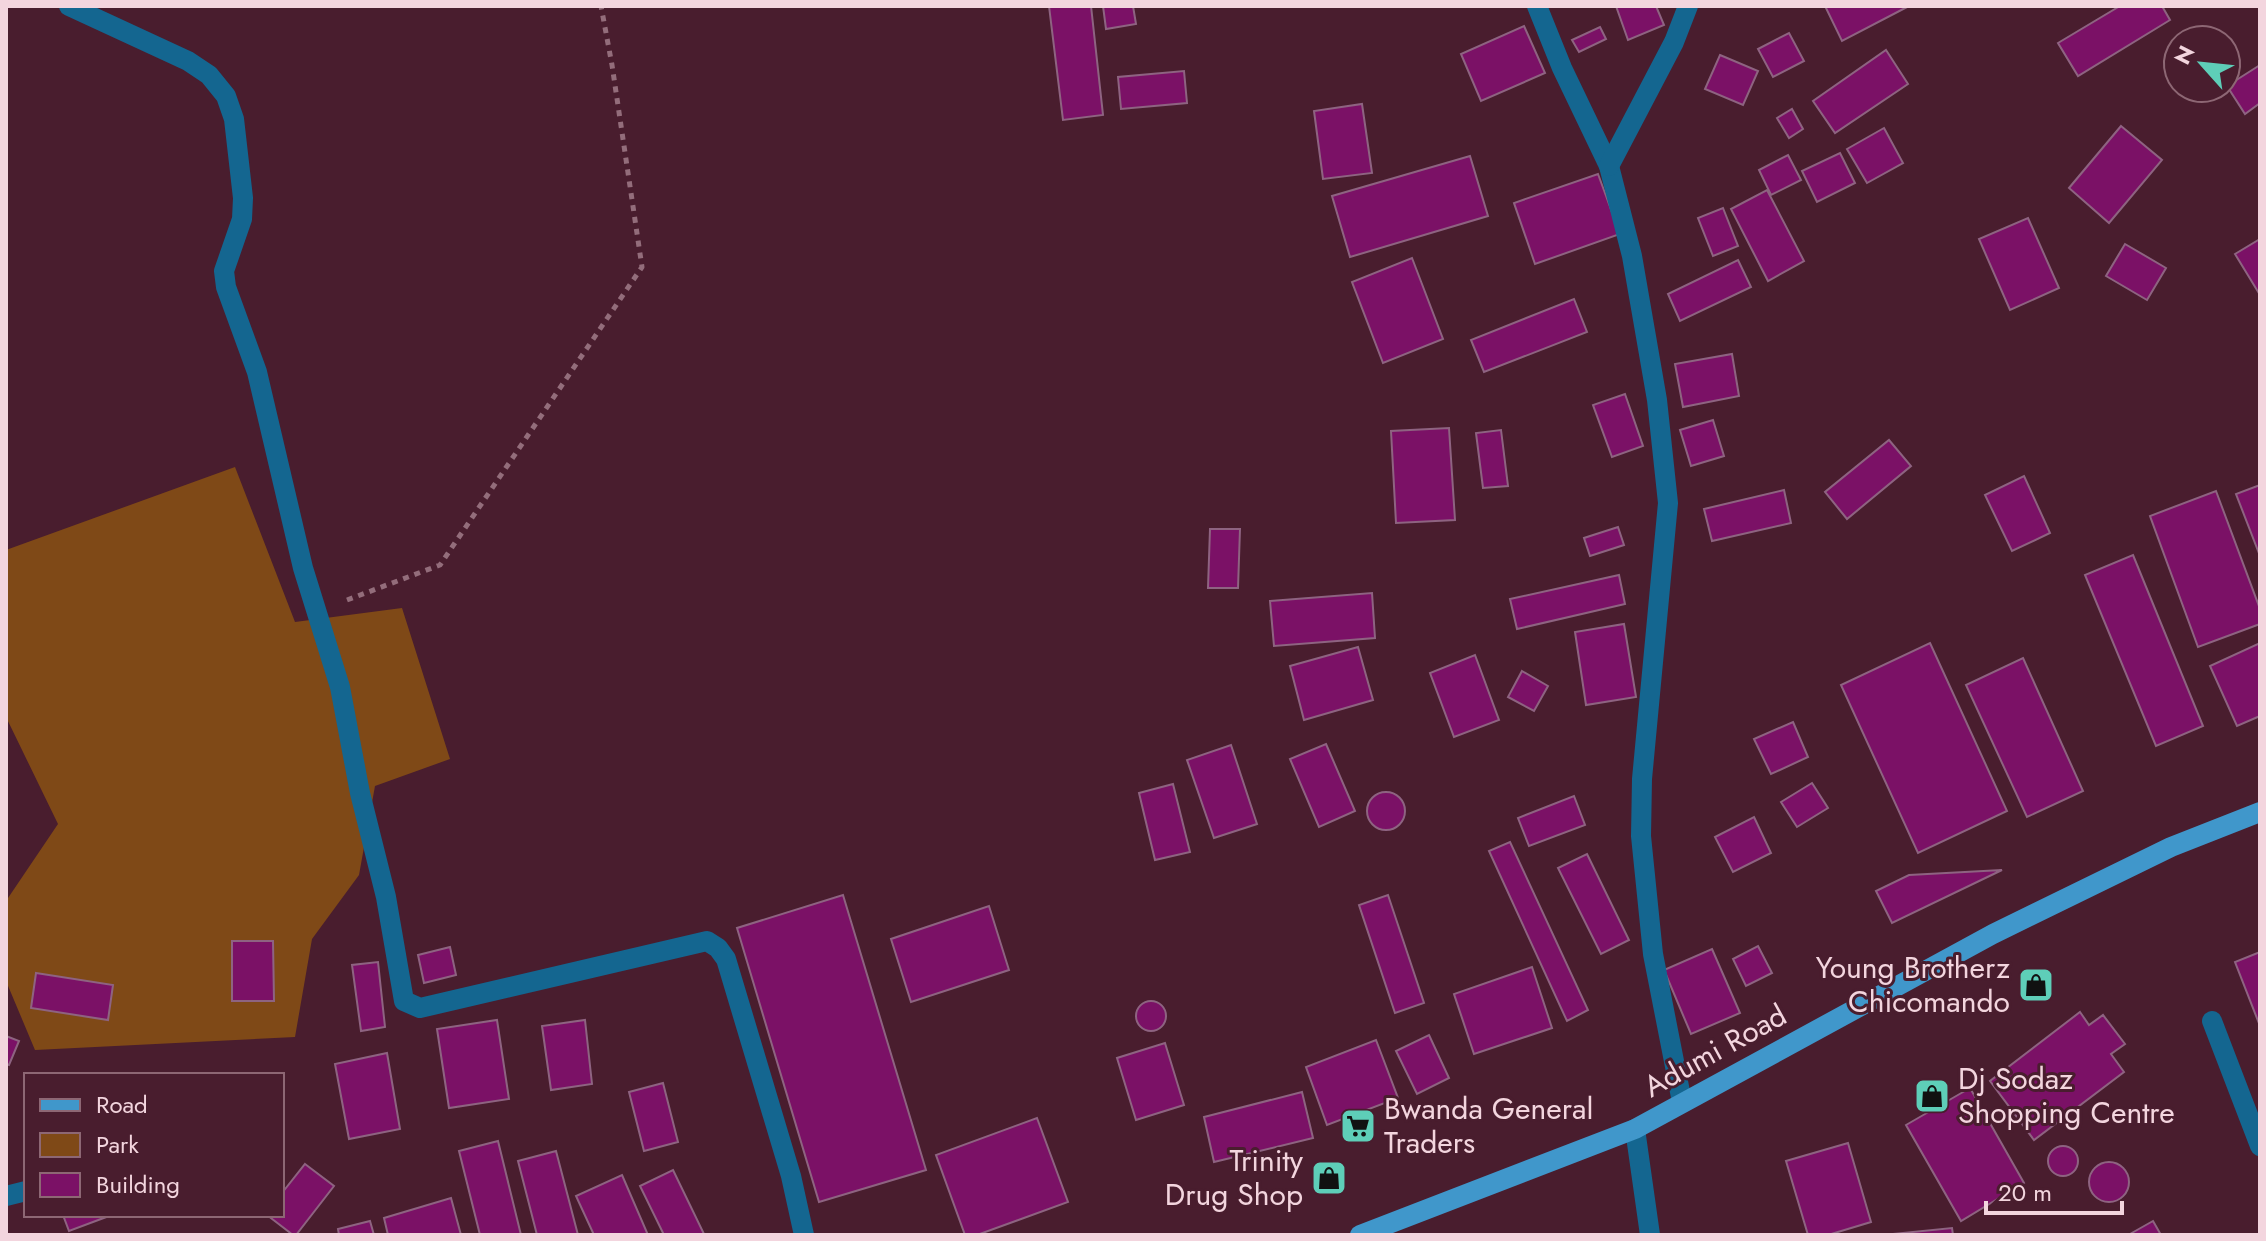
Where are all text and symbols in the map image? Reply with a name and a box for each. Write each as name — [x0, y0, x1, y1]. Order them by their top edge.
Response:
north arrow — [2162, 24, 2242, 104]
text: N — [2166, 40, 2202, 70]
place label: Young Brotherz Chicomando — [1816, 946, 2010, 1023]
shop icon: Young Brotherz Chicomando — [2017, 966, 2055, 1004]
street label: Adumi Road — [1635, 994, 1794, 1108]
place label: Dj Sodaz Shopping Centre — [1958, 1057, 2175, 1134]
legend — [24, 1073, 284, 1217]
shop icon: Dj Sodaz Shopping Centre — [1913, 1077, 1951, 1115]
text: Road — [96, 1087, 148, 1122]
place label: Bwanda General Traders — [1384, 1087, 1593, 1164]
supermarket icon: Bwanda General Traders — [1339, 1107, 1377, 1145]
text: Park — [96, 1127, 139, 1162]
place label: Trinity Drug Shop — [1165, 1139, 1304, 1216]
shop icon: Trinity Drug Shop — [1310, 1159, 1348, 1197]
scale bar — [1986, 1165, 2122, 1215]
text: Building — [96, 1167, 180, 1202]
text: 20 m — [1998, 1175, 2052, 1210]

